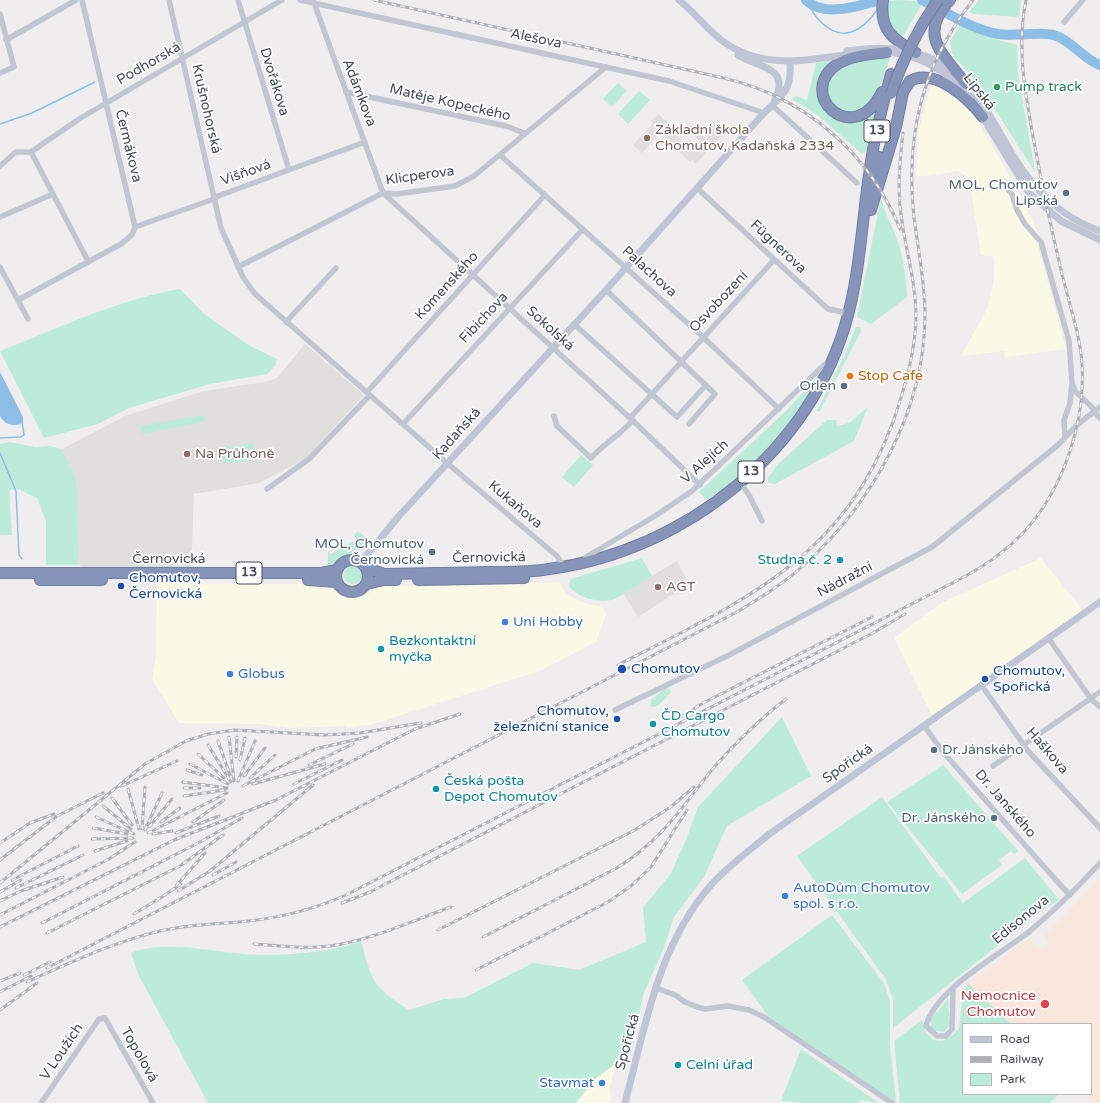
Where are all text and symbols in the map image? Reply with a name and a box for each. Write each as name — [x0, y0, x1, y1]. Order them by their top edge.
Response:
street label: Alešova — [509, 25, 563, 53]
street label: Podhorská — [114, 39, 184, 89]
street label: Dvořákova — [256, 46, 292, 118]
street label: Adámkova — [338, 57, 380, 129]
street label: Krušnohorská — [188, 63, 224, 155]
street label: Lipská — [959, 70, 999, 114]
place label: Pump track — [1005, 79, 1082, 95]
street label: Matěje Kopeckého — [388, 81, 512, 125]
marker: Pump track — [992, 82, 1002, 92]
street label: Čermákova — [111, 108, 145, 184]
road number: 13 — [864, 120, 890, 142]
place label: Základní škola Chomutov, Kadaňská 2334 — [655, 122, 834, 154]
marker: Základní škola Chomutov, Kadaňská 2334 — [642, 133, 652, 143]
street label: Višňová — [219, 156, 273, 190]
street label: Klicperova — [384, 163, 456, 189]
place label: MOL, Chomutov Lipská — [949, 177, 1058, 210]
marker: MOL, Chomutov Lipská — [1061, 188, 1071, 198]
street label: Fügnerova — [746, 217, 810, 277]
street label: Palachova — [618, 243, 680, 301]
street label: Komenského — [412, 248, 482, 324]
street label: Osvobození — [686, 268, 752, 336]
street label: Fibichova — [456, 289, 512, 347]
street label: Sokolská — [523, 303, 577, 355]
place label: Stop Cafe — [858, 368, 923, 384]
marker: Stop Cafe — [845, 371, 855, 381]
place label: Orlen — [799, 378, 836, 394]
marker: Orlen — [839, 381, 849, 391]
street label: Kadaňská — [429, 404, 485, 464]
street label: V Alejích — [678, 436, 732, 488]
place label: Na Průhoně — [195, 446, 274, 462]
marker: Na Průhoně — [182, 449, 192, 459]
road number: 13 — [738, 461, 764, 483]
street label: Kukaňova — [485, 478, 545, 532]
place label: MOL, Chomutov Černovická — [315, 536, 424, 568]
marker: MOL, Chomutov Černovická — [427, 547, 437, 557]
street label: Černovická — [452, 549, 526, 567]
street label: Černovická — [132, 551, 206, 567]
place label: Studna č. 2 — [757, 552, 832, 568]
marker: Studna č. 2 — [835, 555, 845, 565]
street label: Nádražní — [814, 558, 876, 602]
road number: 13 — [236, 562, 262, 584]
place label: Chomutov, Černovická — [129, 570, 202, 602]
place label: AGT — [666, 579, 695, 595]
marker: Chomutov, Černovická — [116, 581, 126, 591]
marker: AGT — [653, 582, 663, 592]
place label: Uni Hobby — [513, 614, 583, 630]
marker: Uni Hobby — [500, 617, 510, 627]
place label: Bezkontaktní myčka — [389, 633, 476, 666]
marker: Bezkontaktní myčka — [376, 644, 386, 654]
place label: Chomutov — [631, 661, 700, 677]
marker: Chomutov — [616, 663, 628, 675]
place label: Chomutov, Spořická — [993, 663, 1065, 696]
place label: Globus — [238, 666, 285, 682]
marker: Globus — [225, 669, 235, 679]
marker: Chomutov, Spořická — [980, 674, 990, 684]
place label: Chomutov, železniční stanice — [493, 703, 609, 736]
place label: ČD Cargo Chomutov — [661, 708, 730, 740]
marker: Chomutov, železniční stanice — [612, 714, 622, 724]
marker: ČD Cargo Chomutov — [648, 719, 658, 729]
street label: Haškova — [1022, 724, 1072, 778]
street label: Spořická — [820, 741, 876, 787]
place label: Dr.Jánského — [942, 742, 1023, 758]
marker: Dr.Jánského — [929, 745, 939, 755]
street label: Dr. Janského — [971, 767, 1039, 841]
place label: Česká pošta Depot Chomutov — [444, 773, 558, 806]
marker: Česká pošta Depot Chomutov — [431, 784, 441, 794]
place label: Dr. Jánského — [901, 810, 986, 826]
marker: Dr. Jánského — [989, 813, 999, 823]
place label: AutoDům Chomutov spol. s r.o. — [793, 880, 930, 912]
marker: AutoDům Chomutov spol. s r.o. — [780, 891, 790, 901]
street label: Edisonova — [989, 892, 1053, 948]
place label: Nemocnice Chomutov — [961, 988, 1036, 1020]
marker: Nemocnice Chomutov — [1039, 998, 1051, 1010]
street label: Spořická — [612, 1012, 644, 1072]
street label: V Loužích — [37, 1020, 87, 1084]
legend — [962, 1023, 1092, 1095]
street label: Topolová — [117, 1025, 161, 1085]
text: Road — [1000, 1032, 1030, 1046]
text: Railway — [1000, 1052, 1044, 1066]
place label: Celní úřad — [686, 1057, 753, 1073]
marker: Celní úřad — [673, 1060, 683, 1070]
text: Park — [1000, 1072, 1026, 1086]
place label: Stavmat — [539, 1075, 594, 1091]
marker: Stavmat — [597, 1078, 607, 1088]

